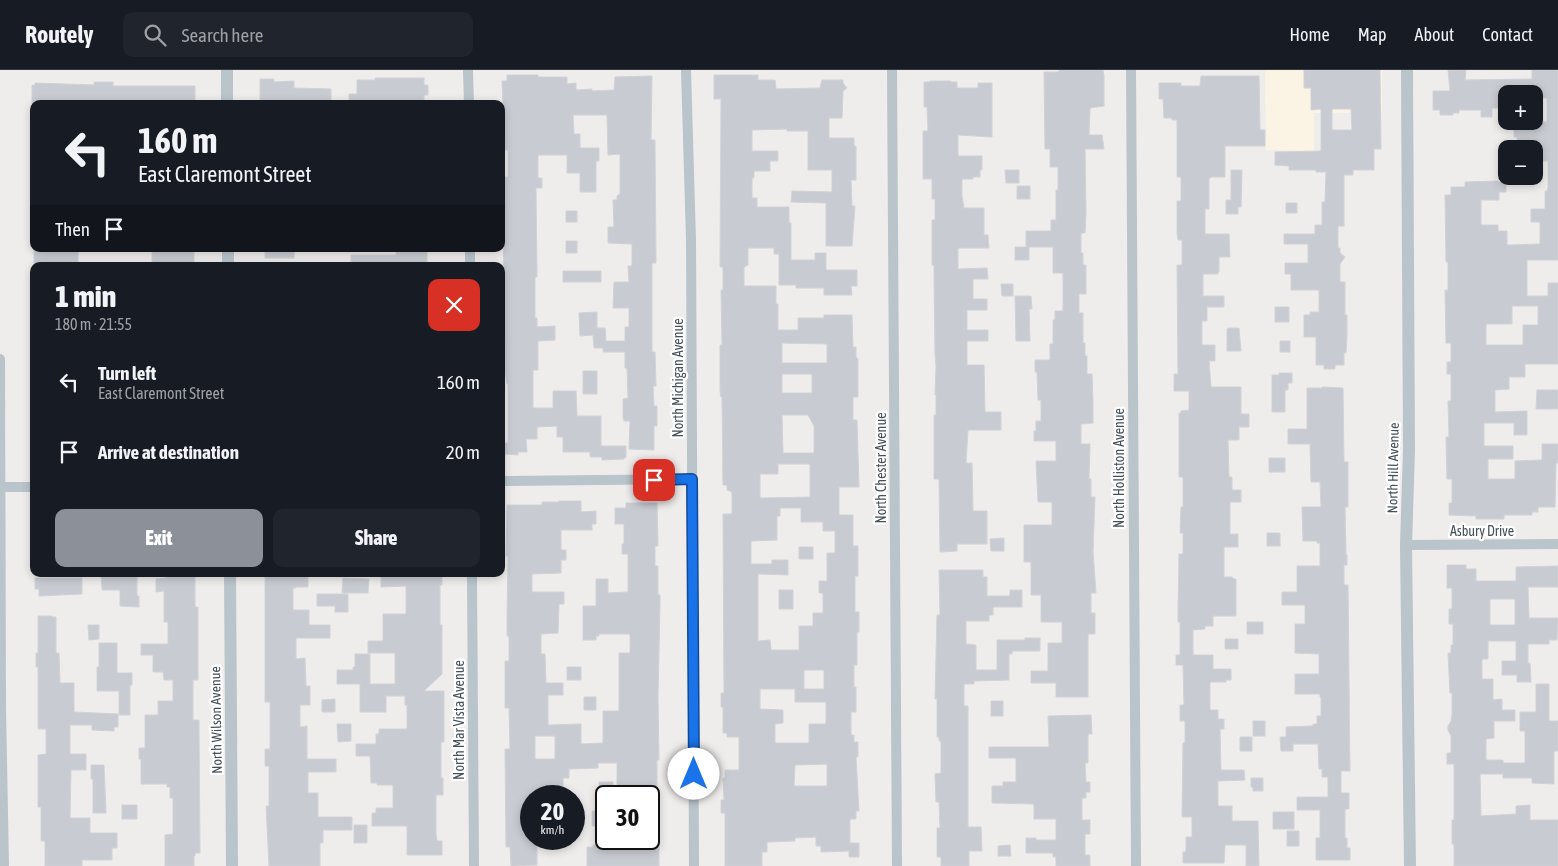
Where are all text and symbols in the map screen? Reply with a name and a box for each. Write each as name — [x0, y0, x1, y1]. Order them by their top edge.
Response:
search box — [123, 12, 473, 57]
text: Routely — [25, 21, 93, 48]
icon: search — [141, 21, 169, 49]
text: Search here — [181, 24, 263, 46]
text: Home — [1290, 24, 1330, 45]
text: Map — [1358, 24, 1387, 45]
text: About — [1415, 24, 1454, 45]
text: Contact — [1482, 24, 1533, 45]
map controls — [1498, 85, 1543, 185]
button: + — [1498, 85, 1543, 130]
icon: left — [55, 120, 120, 185]
text: 160 m — [138, 120, 217, 160]
button: − — [1498, 140, 1543, 185]
text: East Claremont Street — [138, 161, 312, 187]
icon: arrive — [100, 215, 128, 243]
text: Then — [55, 218, 90, 240]
text: 1 min — [55, 279, 116, 313]
button: close — [428, 279, 480, 331]
text: 180 m · 21:55 — [55, 315, 132, 333]
street label: North Michigan Avenue — [670, 318, 686, 438]
text: Turn left — [98, 362, 156, 384]
icon: left — [55, 368, 83, 396]
text: 160 m — [437, 371, 480, 393]
text: East Claremont Street — [98, 384, 224, 402]
street label: North Holliston Avenue — [1111, 408, 1127, 528]
street label: North Chester Avenue — [873, 412, 889, 524]
street label: North Hill Avenue — [1384, 422, 1402, 514]
icon: arrive — [55, 438, 83, 466]
text: Arrive at destination — [98, 441, 239, 463]
text: 20 m — [446, 441, 480, 463]
pin — [633, 459, 675, 501]
icon: arrive — [640, 466, 668, 494]
button: Exit — [55, 509, 263, 567]
button: Share — [273, 509, 480, 567]
street label: Asbury Drive — [1450, 523, 1514, 539]
street label: North Mar Vista Avenue — [451, 660, 467, 780]
street label: North Wilson Avenue — [207, 666, 225, 774]
position arrow — [667, 747, 719, 799]
speed limit sign: 30 — [595, 785, 660, 850]
text: 20 — [541, 797, 564, 825]
text: km/h — [541, 823, 564, 837]

